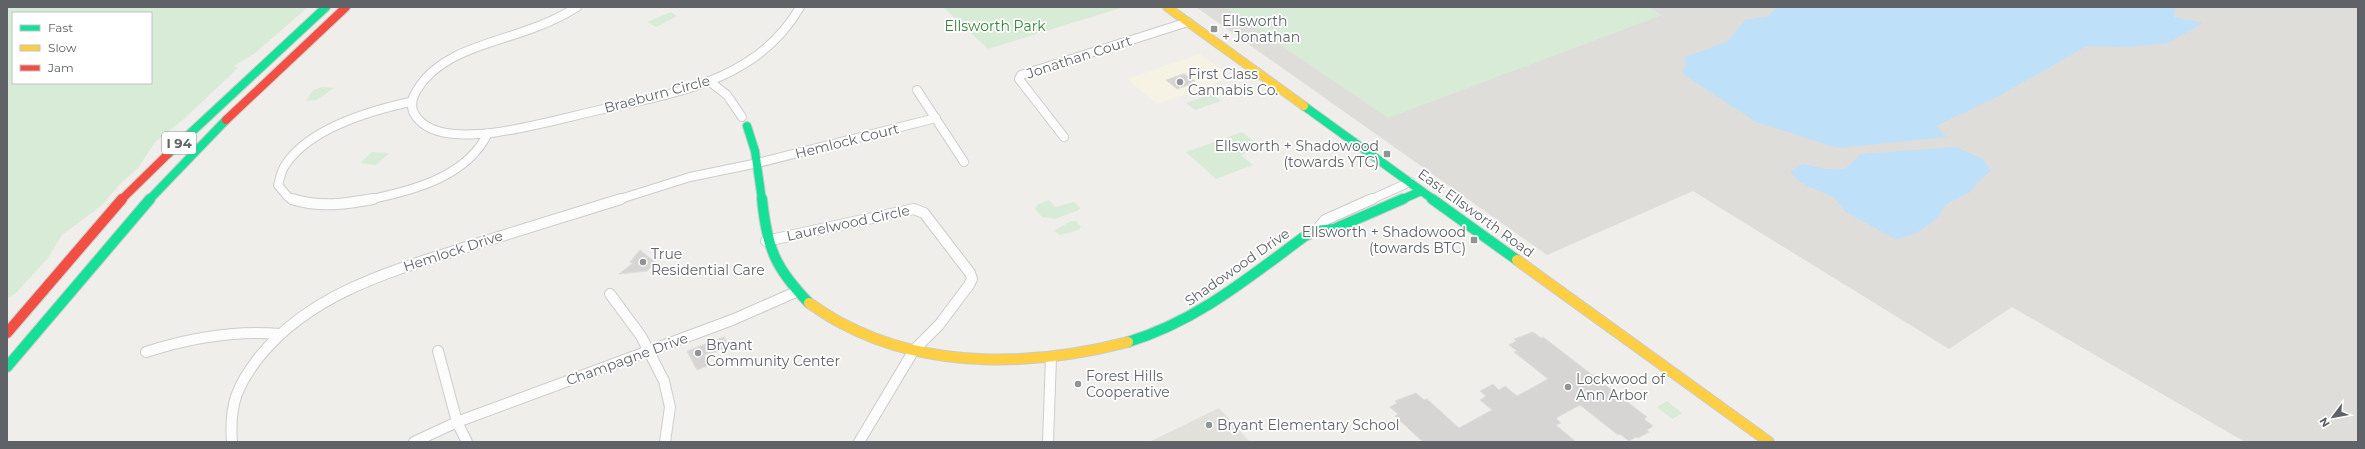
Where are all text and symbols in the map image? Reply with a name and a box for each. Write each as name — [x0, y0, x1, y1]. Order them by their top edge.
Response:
legend — [12, 12, 152, 84]
place label: Ellsworth + Jonathan — [1222, 12, 1300, 46]
park label: Ellsworth Park — [944, 17, 1046, 35]
text: Fast — [48, 20, 73, 35]
marker: Ellsworth + Jonathan — [1209, 24, 1219, 34]
street label: Jonathan Court — [1023, 31, 1134, 83]
text: Slow — [48, 40, 77, 55]
text: Jam — [47, 60, 74, 75]
place label: First Class Cannabis Co. — [1188, 65, 1278, 99]
street label: Braeburn Circle — [602, 71, 712, 117]
marker: First Class Cannabis Co. — [1175, 77, 1185, 87]
street label: Hemlock Court — [793, 119, 901, 163]
road number: I 94 — [162, 132, 196, 154]
place label: Ellsworth + Shadowood (towards YTC) — [1215, 137, 1379, 171]
marker: Ellsworth + Shadowood (towards YTC) — [1382, 149, 1392, 159]
street label: East Ellsworth Road — [1414, 165, 1538, 261]
street label: Laurelwood Circle — [785, 201, 911, 245]
place label: Ellsworth + Shadowood (towards BTC) — [1302, 223, 1466, 257]
street label: Shadowood Drive — [1181, 224, 1293, 310]
street label: Hemlock Drive — [401, 226, 505, 276]
marker: Ellsworth + Shadowood (towards BTC) — [1469, 235, 1479, 245]
place label: True Residential Care — [651, 245, 765, 279]
marker: True Residential Care — [638, 257, 648, 267]
street label: Champagne Drive — [564, 329, 690, 389]
place label: Bryant Community Center — [706, 336, 840, 370]
marker: Bryant Community Center — [693, 348, 703, 358]
place label: Forest Hills Cooperative — [1086, 367, 1170, 401]
place label: Lockwood of Ann Arbor — [1576, 370, 1666, 404]
marker: Forest Hills Cooperative — [1073, 379, 1083, 389]
marker: Lockwood of Ann Arbor — [1563, 382, 1573, 392]
north arrow — [2313, 397, 2353, 437]
text: N — [2316, 415, 2333, 430]
place label: Bryant Elementary School — [1217, 416, 1399, 434]
marker: Bryant Elementary School — [1204, 420, 1214, 430]

